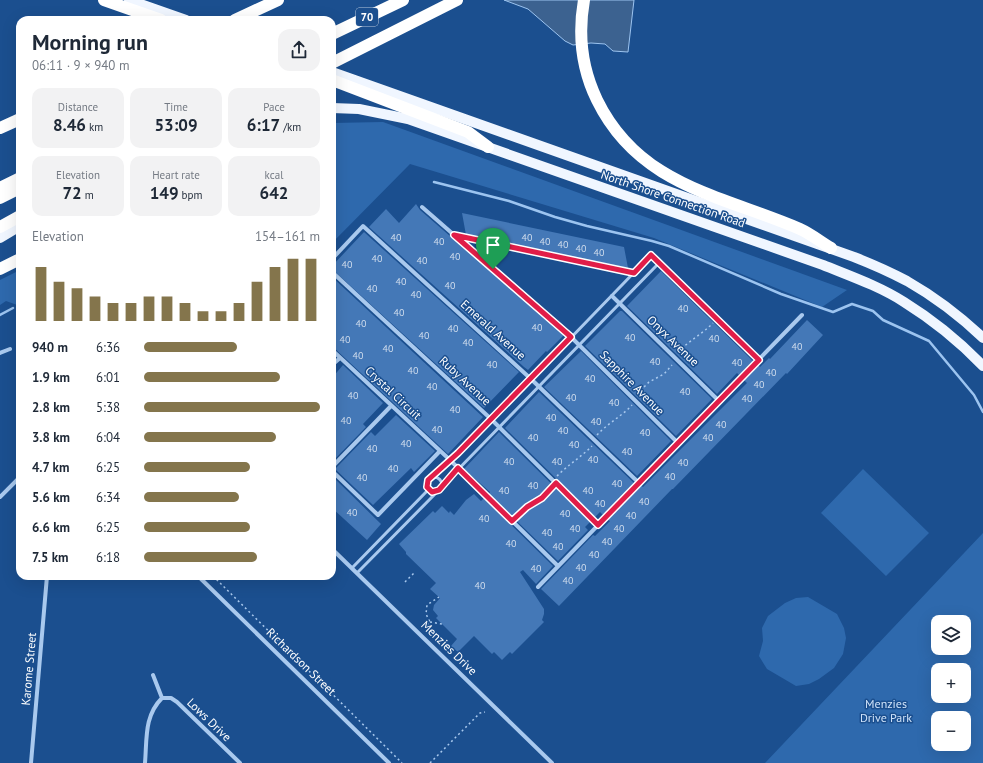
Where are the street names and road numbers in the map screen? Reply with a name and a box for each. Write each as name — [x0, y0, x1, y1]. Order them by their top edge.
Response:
road number: 70 — [356, 8, 378, 26]
street label: North Shore Connection Road — [599, 167, 747, 230]
street label: Emerald Avenue — [458, 296, 529, 363]
street label: Onyx Avenue — [644, 312, 702, 369]
street label: Sapphire Avenue — [597, 347, 668, 418]
street label: Ruby Avenue — [436, 353, 494, 408]
street label: Crystal Circuit — [362, 363, 425, 422]
street label: Menzies Drive — [418, 617, 480, 678]
street label: Richardson Street — [264, 625, 339, 699]
street label: Karome Street — [18, 632, 39, 706]
street label: Lows Drive — [184, 695, 235, 744]

